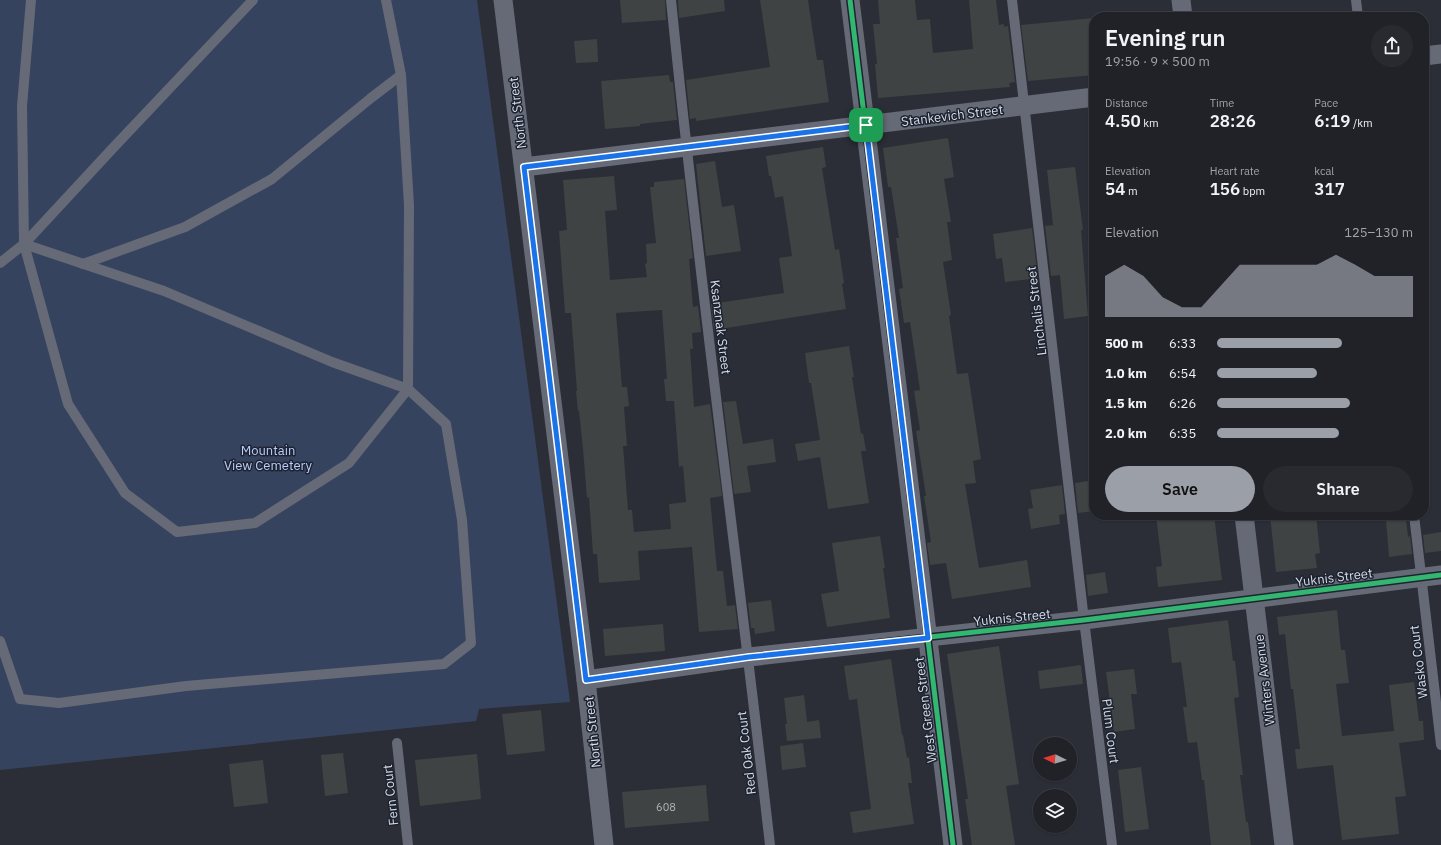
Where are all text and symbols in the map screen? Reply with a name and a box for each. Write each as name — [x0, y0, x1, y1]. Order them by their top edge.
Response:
text: Evening run — [1105, 23, 1225, 52]
button: share — [1371, 25, 1413, 67]
text: 19:56 · 9 × 500 m — [1105, 53, 1210, 70]
street label: North Street — [505, 76, 530, 150]
text: Distance — [1105, 96, 1148, 110]
text: Time — [1210, 96, 1234, 110]
text: Pace — [1314, 96, 1338, 110]
street label: Stankevich Street — [900, 101, 1004, 130]
pin — [849, 108, 883, 142]
text: 4.50 — [1105, 110, 1141, 132]
text: 28:26 — [1210, 110, 1256, 132]
text: 6:19 — [1314, 110, 1350, 132]
icon: arrive — [855, 114, 877, 136]
text: km — [1141, 116, 1159, 130]
text: /km — [1350, 116, 1373, 130]
text: Elevation — [1105, 164, 1151, 178]
text: Heart rate — [1210, 164, 1260, 178]
text: kcal — [1314, 164, 1334, 178]
text: 54 — [1105, 178, 1125, 200]
text: 156 — [1210, 178, 1240, 200]
text: 317 — [1314, 178, 1345, 200]
text: m — [1125, 184, 1138, 198]
text: bpm — [1240, 184, 1265, 198]
text: Elevation — [1105, 224, 1159, 241]
text: 125–130 m — [1344, 224, 1413, 241]
street label: Linchalis Street — [1023, 265, 1050, 357]
street label: Ksanznak Street — [706, 279, 735, 375]
text: 500 m — [1105, 335, 1143, 352]
text: 6:33 — [1169, 335, 1196, 352]
text: 1.0 km — [1105, 365, 1147, 382]
text: 6:54 — [1169, 365, 1196, 382]
text: 1.5 km — [1105, 395, 1147, 412]
text: 6:26 — [1169, 395, 1196, 412]
text: 2.0 km — [1105, 425, 1147, 442]
text: 6:35 — [1169, 425, 1196, 442]
park label: Mountain View Cemetery — [224, 442, 313, 474]
button: Save — [1105, 466, 1255, 512]
button: Share — [1263, 466, 1413, 512]
street label: Yuknis Street — [1295, 564, 1373, 591]
street label: Yuknis Street — [973, 605, 1051, 630]
street label: Wasko Court — [1406, 624, 1431, 700]
street label: Winters Avenue — [1250, 634, 1279, 726]
street label: West Green Street — [911, 656, 940, 764]
street label: North Street — [580, 695, 605, 769]
street label: Plum Court — [1098, 698, 1123, 765]
street label: Red Oak Court — [733, 710, 760, 796]
north arrow — [1033, 737, 1077, 781]
map controls — [1033, 737, 1077, 833]
street label: Fern Court — [379, 764, 402, 826]
button: layers — [1033, 789, 1077, 833]
house number: 608 — [656, 800, 676, 814]

